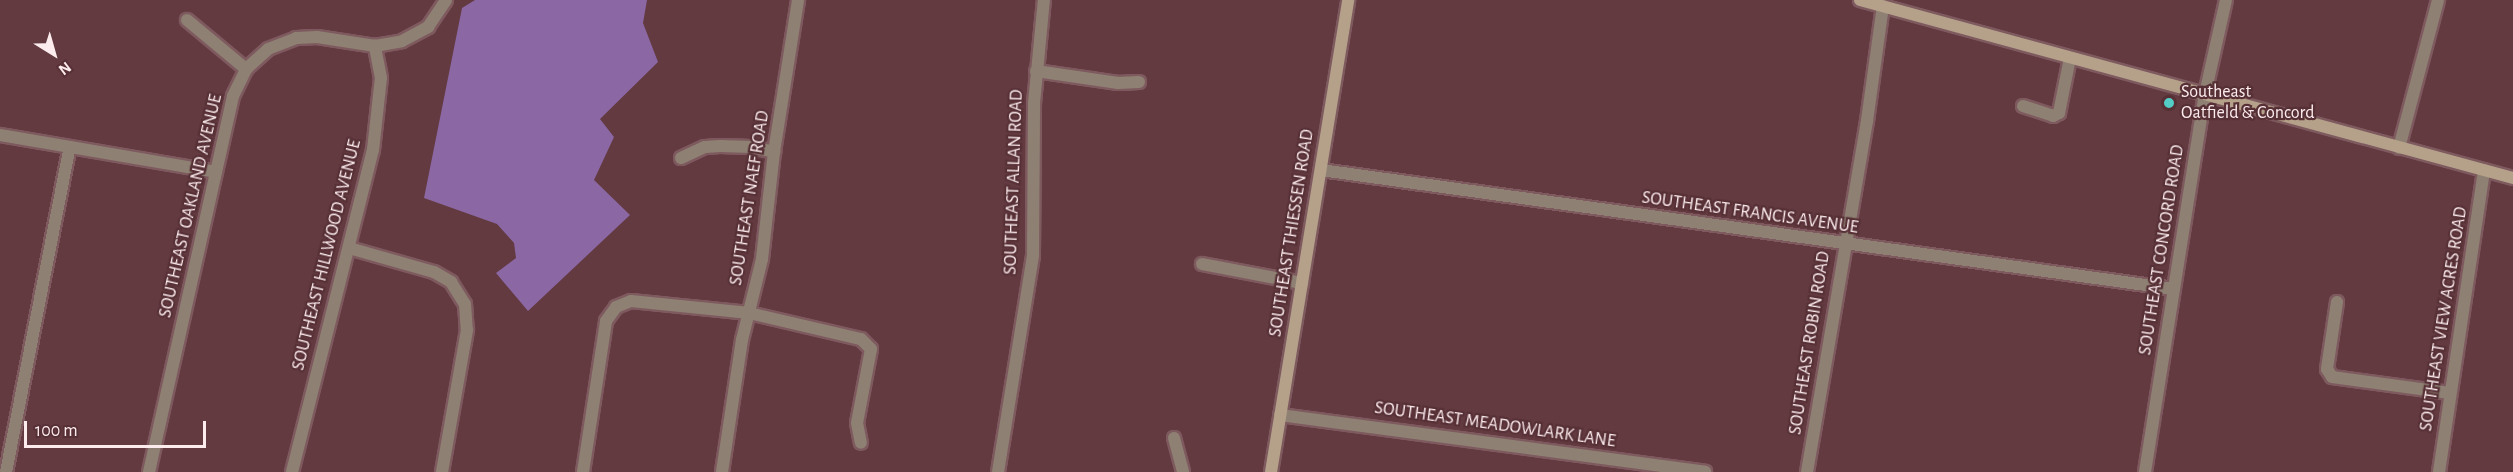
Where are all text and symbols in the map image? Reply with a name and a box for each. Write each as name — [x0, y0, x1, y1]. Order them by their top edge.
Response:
north arrow — [24, 24, 84, 84]
text: N — [56, 59, 74, 78]
place label: Southeast Oatfield & Concord — [2181, 82, 2315, 124]
street label: SOUTHEAST ALLAN ROAD — [1000, 89, 1028, 275]
street label: SOUTHEAST OAKLAND AVENUE — [155, 92, 227, 320]
marker: Southeast Oatfield & Concord — [2162, 96, 2176, 110]
street label: SOUTHEAST NAEF ROAD — [726, 109, 774, 287]
street label: SOUTHEAST THIESSEN ROAD — [1265, 128, 1319, 338]
street label: SOUTHEAST HILLWOOD AVENUE — [288, 137, 366, 373]
street label: SOUTHEAST CONCORD ROAD — [2135, 143, 2189, 357]
street label: SOUTHEAST FRANCIS AVENUE — [1640, 187, 1860, 239]
street label: SOUTHEAST VIEW ACRES ROAD — [2416, 205, 2472, 433]
street label: SOUTHEAST ROBIN ROAD — [1785, 250, 1835, 436]
street label: SOUTHEAST MEADOWLARK LANE — [1373, 397, 1617, 453]
scale bar — [27, 409, 208, 447]
text: 100 m — [35, 422, 78, 440]

